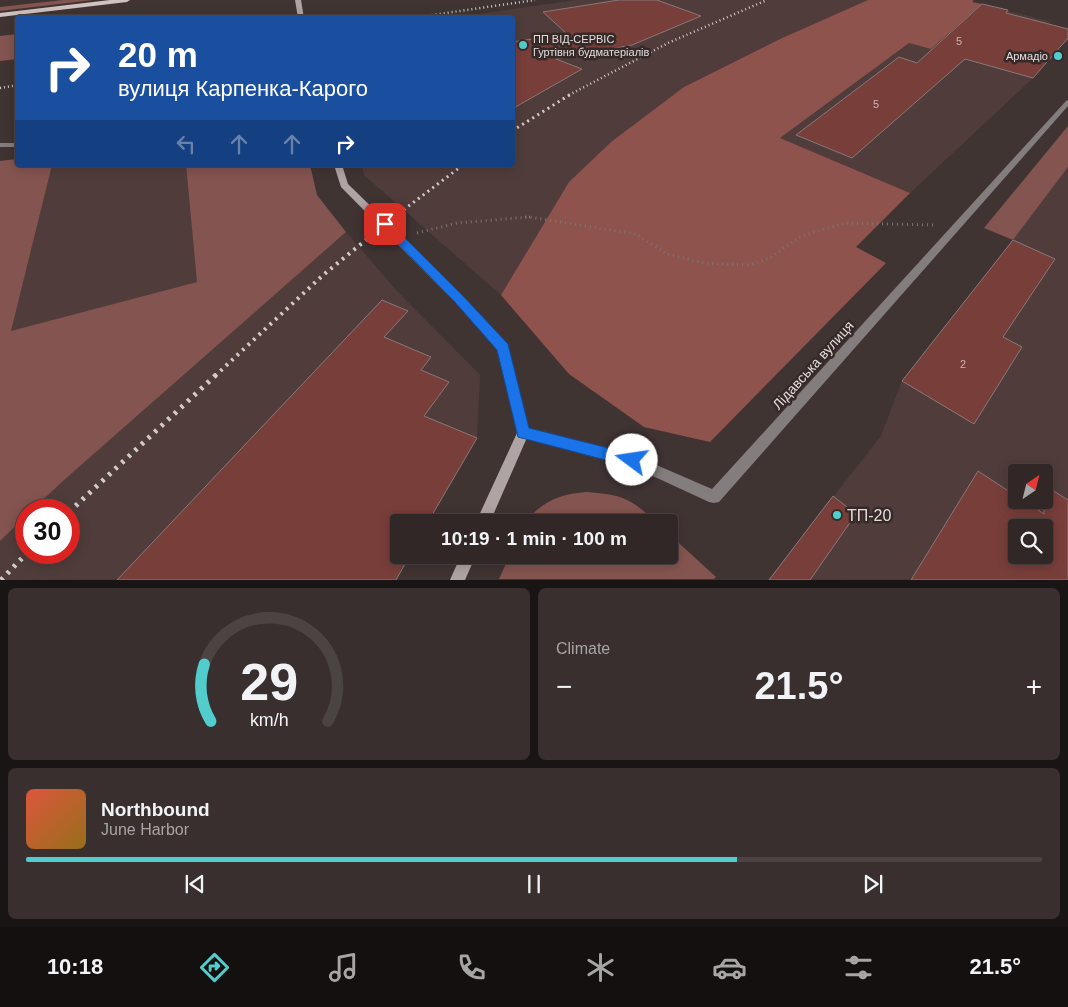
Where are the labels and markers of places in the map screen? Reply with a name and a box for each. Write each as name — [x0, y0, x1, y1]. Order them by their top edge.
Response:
place label: ПП ВІД-СЕРВІС Гуртівня будматеріалів — [533, 33, 650, 58]
marker: ПП ВІД-СЕРВІС Гуртівня будматеріалів — [517, 39, 529, 51]
place label: Армадіо — [1006, 50, 1048, 62]
marker: Армадіо — [1052, 50, 1064, 62]
pin — [364, 203, 406, 245]
place label: ТП-20 — [847, 507, 892, 524]
marker: ТП-20 — [831, 509, 843, 521]

